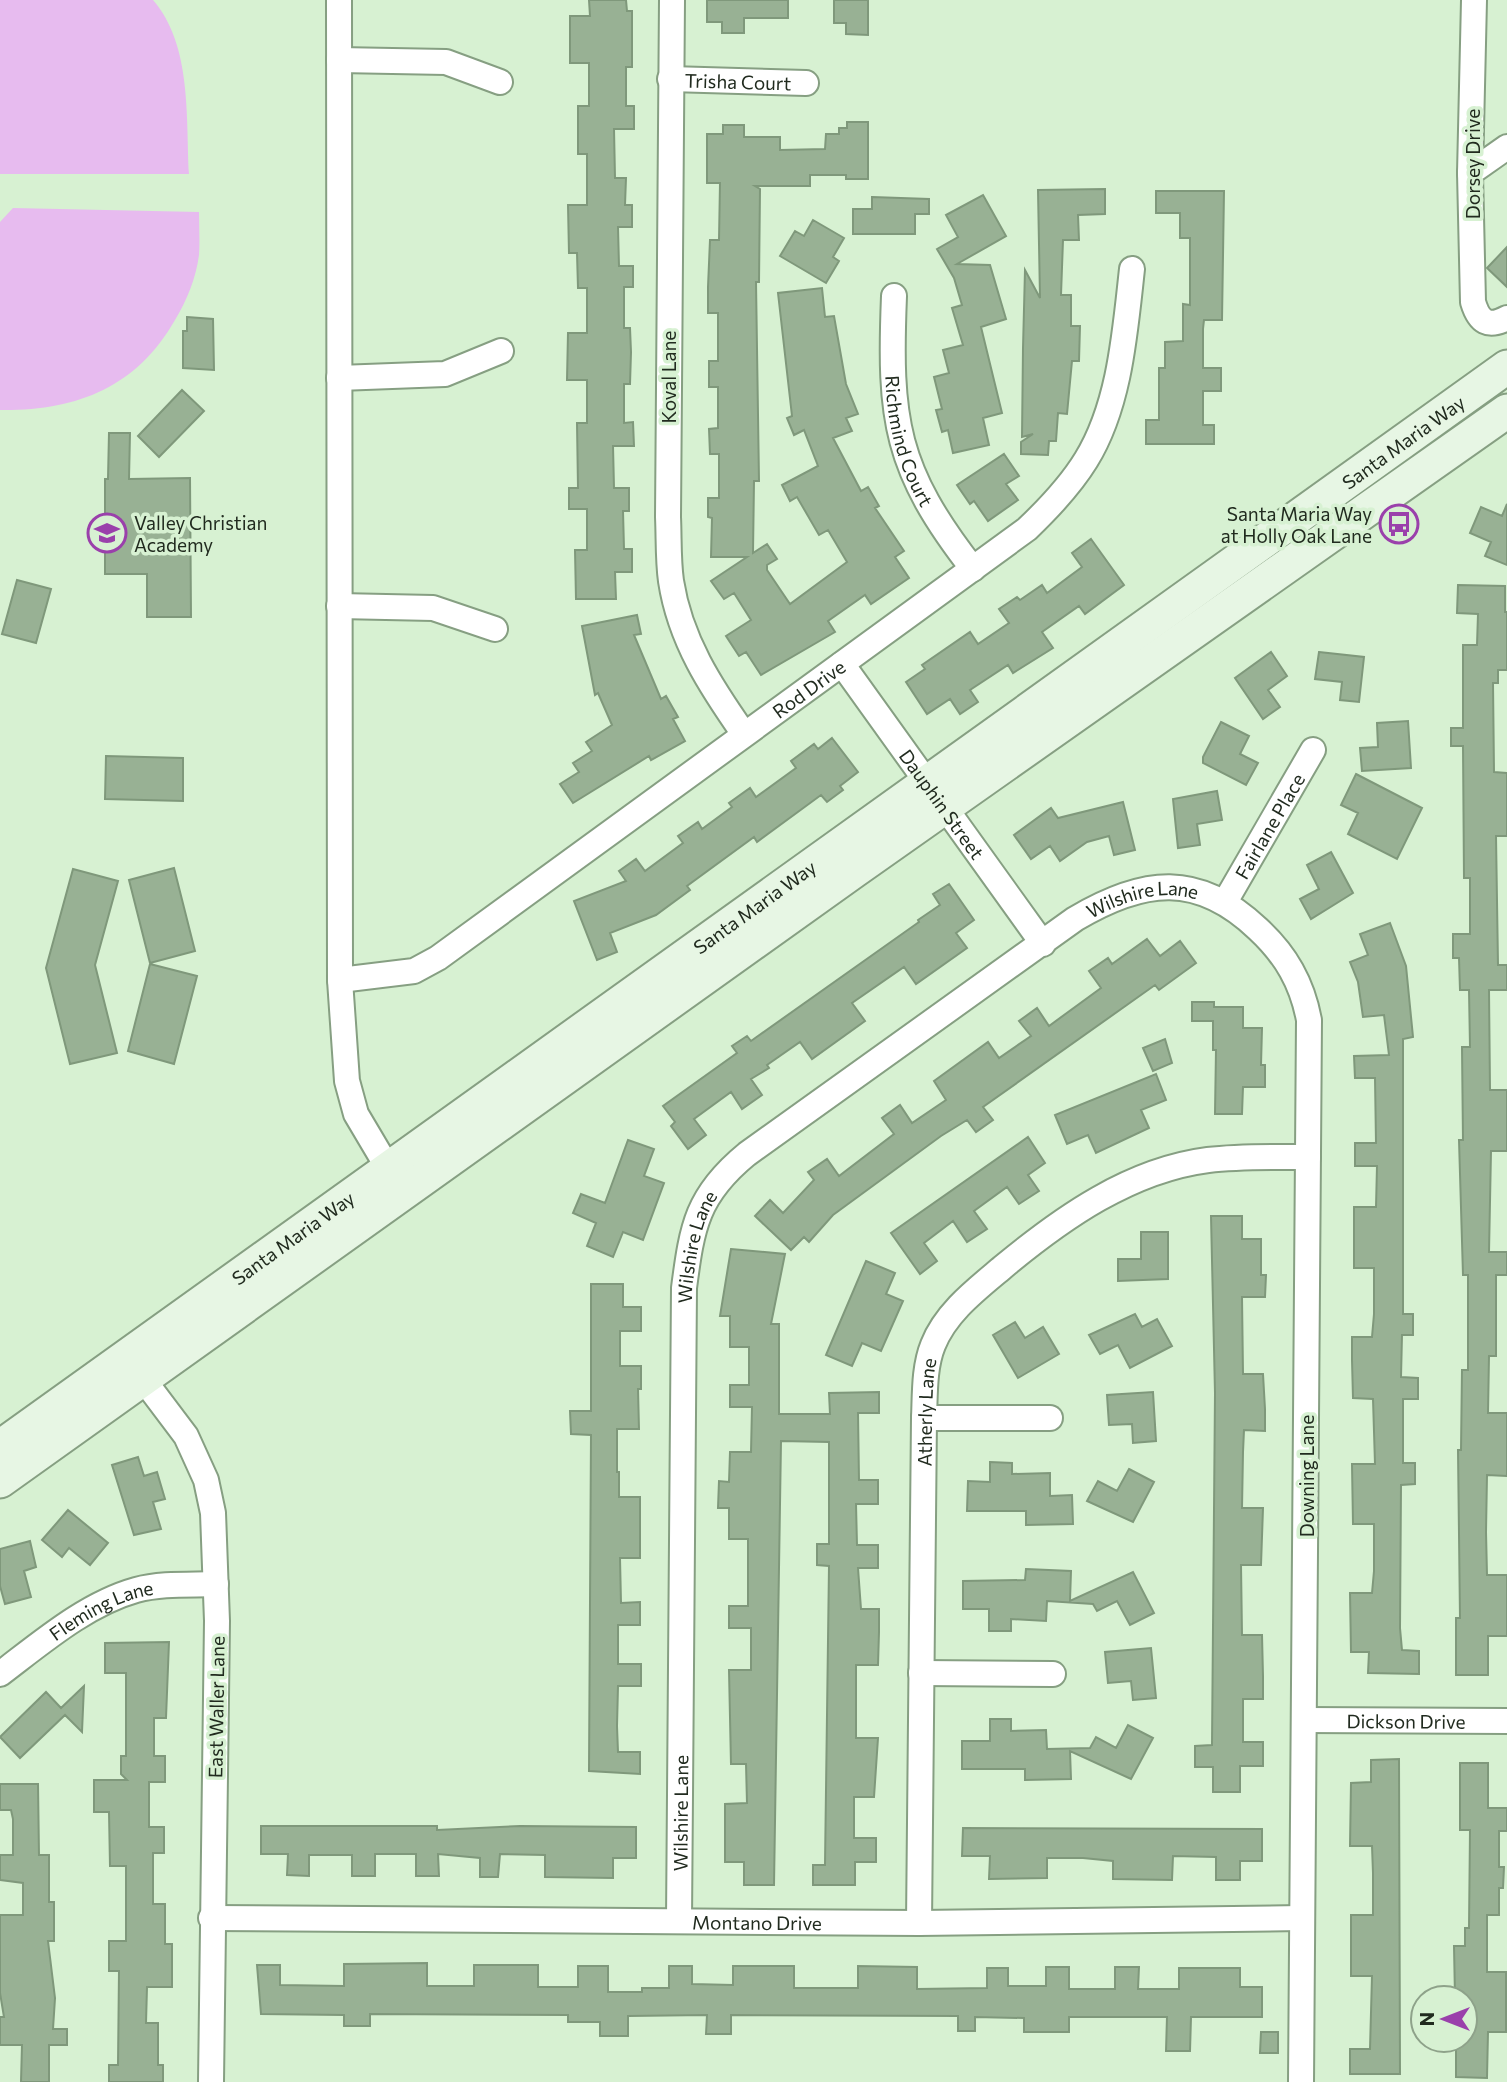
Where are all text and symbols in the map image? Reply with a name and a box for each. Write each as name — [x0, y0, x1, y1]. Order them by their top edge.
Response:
street label: Trisha Court — [684, 68, 792, 94]
street label: Dorsey Drive — [1461, 109, 1484, 219]
street label: Koval Lane — [657, 331, 680, 423]
street label: Richmind Court — [882, 375, 939, 510]
street label: Santa Maria Way — [1337, 390, 1469, 493]
place label: Santa Maria Way at Holly Oak Lane — [1221, 502, 1372, 547]
bus stop icon: Santa Maria Way at Holly Oak Lane — [1378, 503, 1420, 545]
place label: Valley Christian Academy — [134, 511, 267, 556]
school or university icon: Valley Christian Academy — [86, 512, 128, 554]
street label: Rod Drive — [768, 654, 849, 722]
street label: Dauphin Street — [895, 744, 990, 863]
street label: Fairlane Place — [1229, 769, 1309, 883]
street label: Santa Maria Way — [689, 855, 820, 958]
street label: Wilshire Lane — [1082, 876, 1201, 922]
street label: Santa Maria Way — [227, 1186, 359, 1289]
street label: Wilshire Lane — [672, 1186, 721, 1303]
street label: Atherly Lane — [912, 1356, 940, 1467]
street label: Downing Lane — [1295, 1415, 1318, 1537]
street label: Fleming Lane — [44, 1575, 155, 1645]
street label: East Waller Lane — [203, 1636, 229, 1778]
street label: Dickson Drive — [1346, 1709, 1466, 1732]
street label: Wilshire Lane — [668, 1755, 692, 1871]
street label: Montano Drive — [692, 1910, 822, 1934]
north arrow — [1409, 1984, 1479, 2054]
text: N — [1415, 2012, 1438, 2026]

